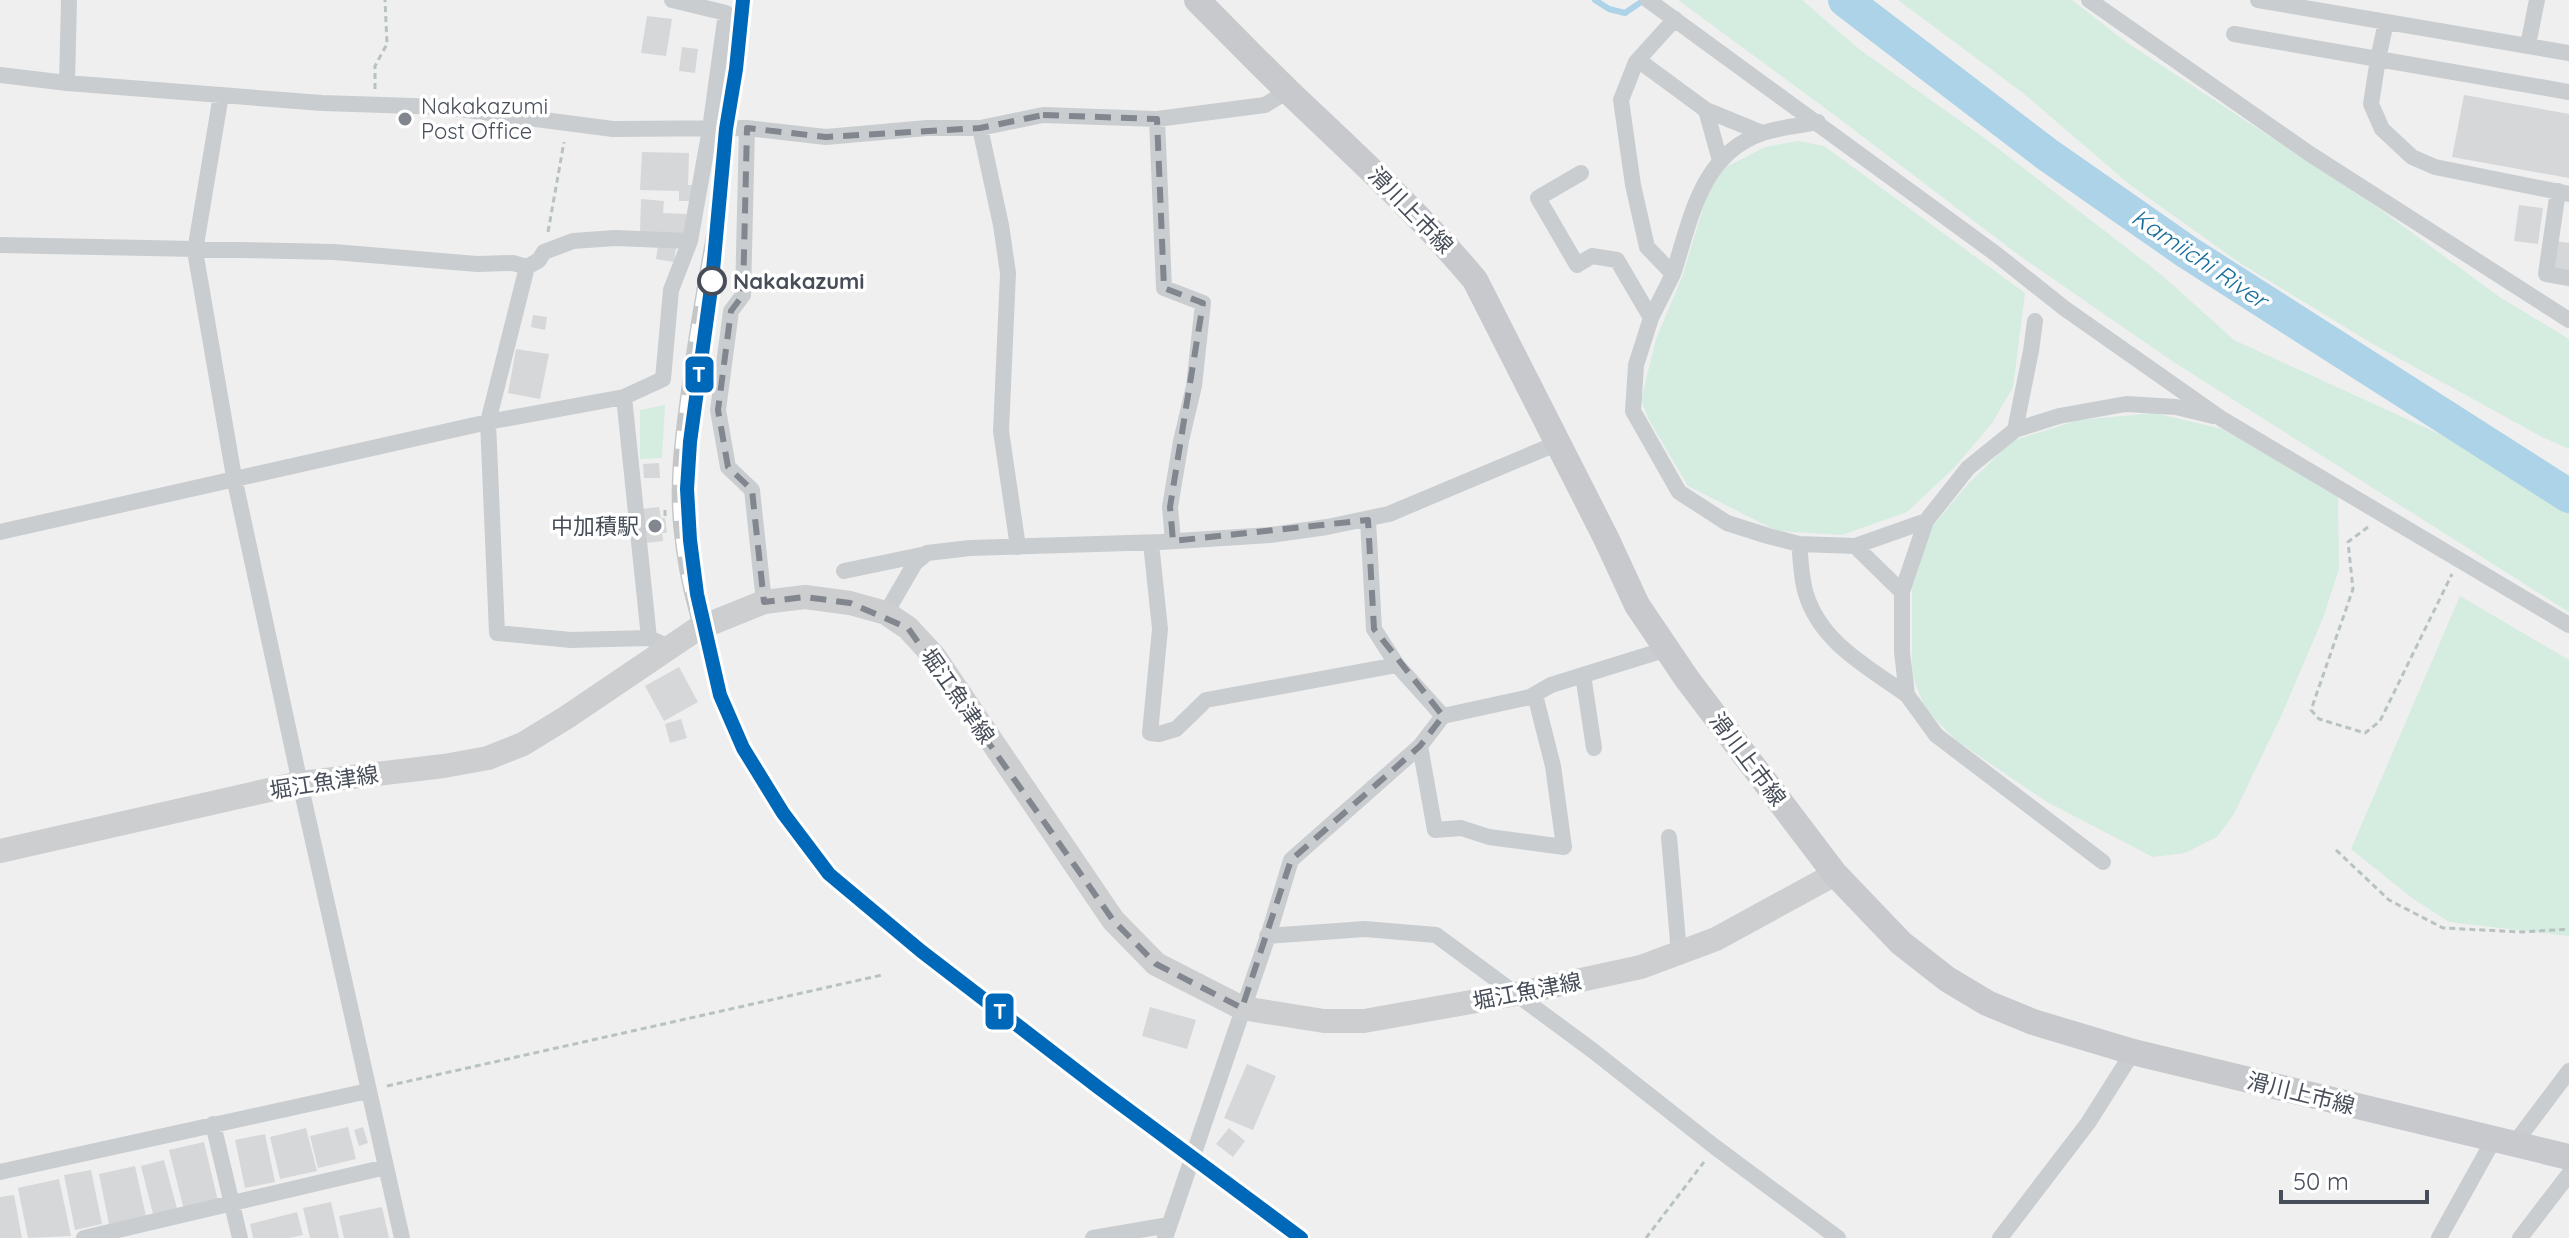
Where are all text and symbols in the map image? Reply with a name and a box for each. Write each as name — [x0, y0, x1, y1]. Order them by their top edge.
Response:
place label: Nakakazumi Post Office — [421, 92, 548, 145]
marker: Nakakazumi Post Office — [396, 110, 414, 128]
street label: 滑川上市線 — [1363, 161, 1459, 259]
water label: Kamiichi River — [2126, 202, 2276, 316]
marker: Nakakazumi — [698, 267, 726, 295]
place label: Nakakazumi — [733, 267, 865, 295]
line badge: T — [684, 355, 715, 394]
text: T — [692, 360, 706, 388]
place label: 中加積駅 — [551, 512, 639, 540]
marker: 中加積駅 — [646, 517, 664, 535]
street label: 堀江魚津線 — [915, 643, 1001, 749]
street label: 滑川上市線 — [1704, 707, 1792, 811]
street label: 堀江魚津線 — [267, 760, 381, 804]
street label: 堀江魚津線 — [1470, 967, 1584, 1015]
line badge: T — [984, 992, 1015, 1031]
text: T — [993, 997, 1007, 1025]
street label: 滑川上市線 — [2244, 1066, 2358, 1120]
scale bar — [2281, 1154, 2427, 1204]
text: 50 m — [2293, 1166, 2349, 1196]

